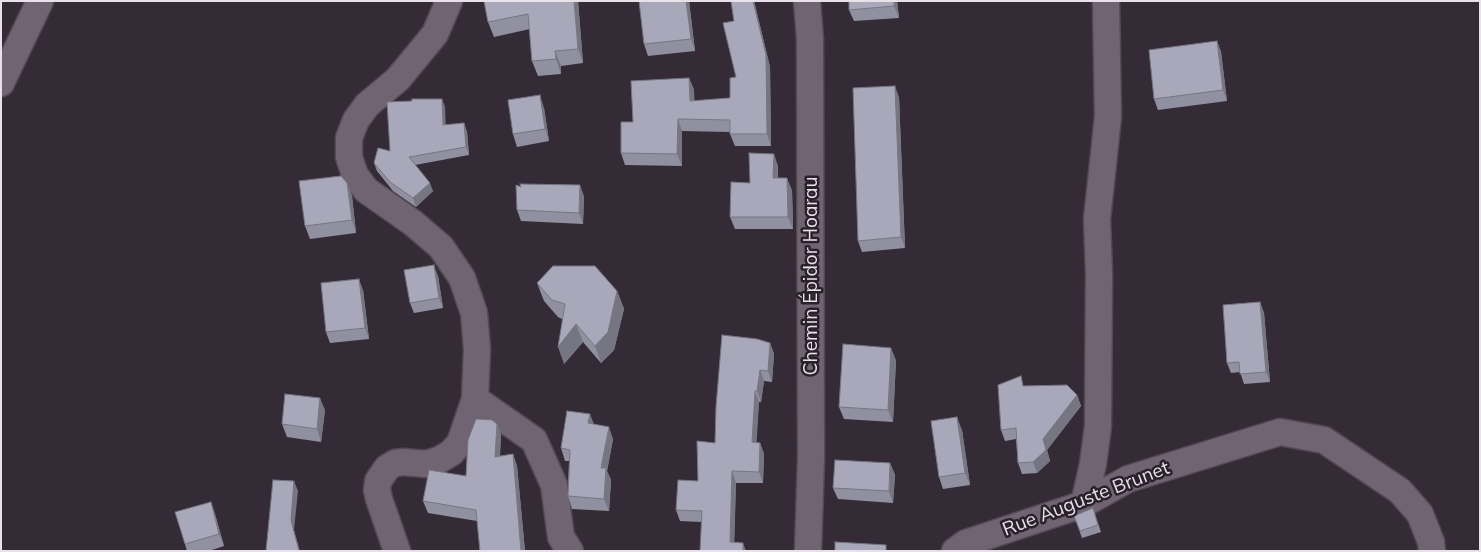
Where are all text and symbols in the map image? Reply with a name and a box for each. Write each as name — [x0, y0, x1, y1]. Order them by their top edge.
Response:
street label: Chemin Épidor Hoarau — [800, 177, 822, 375]
street label: Rue Auguste Brunet — [999, 457, 1173, 541]

